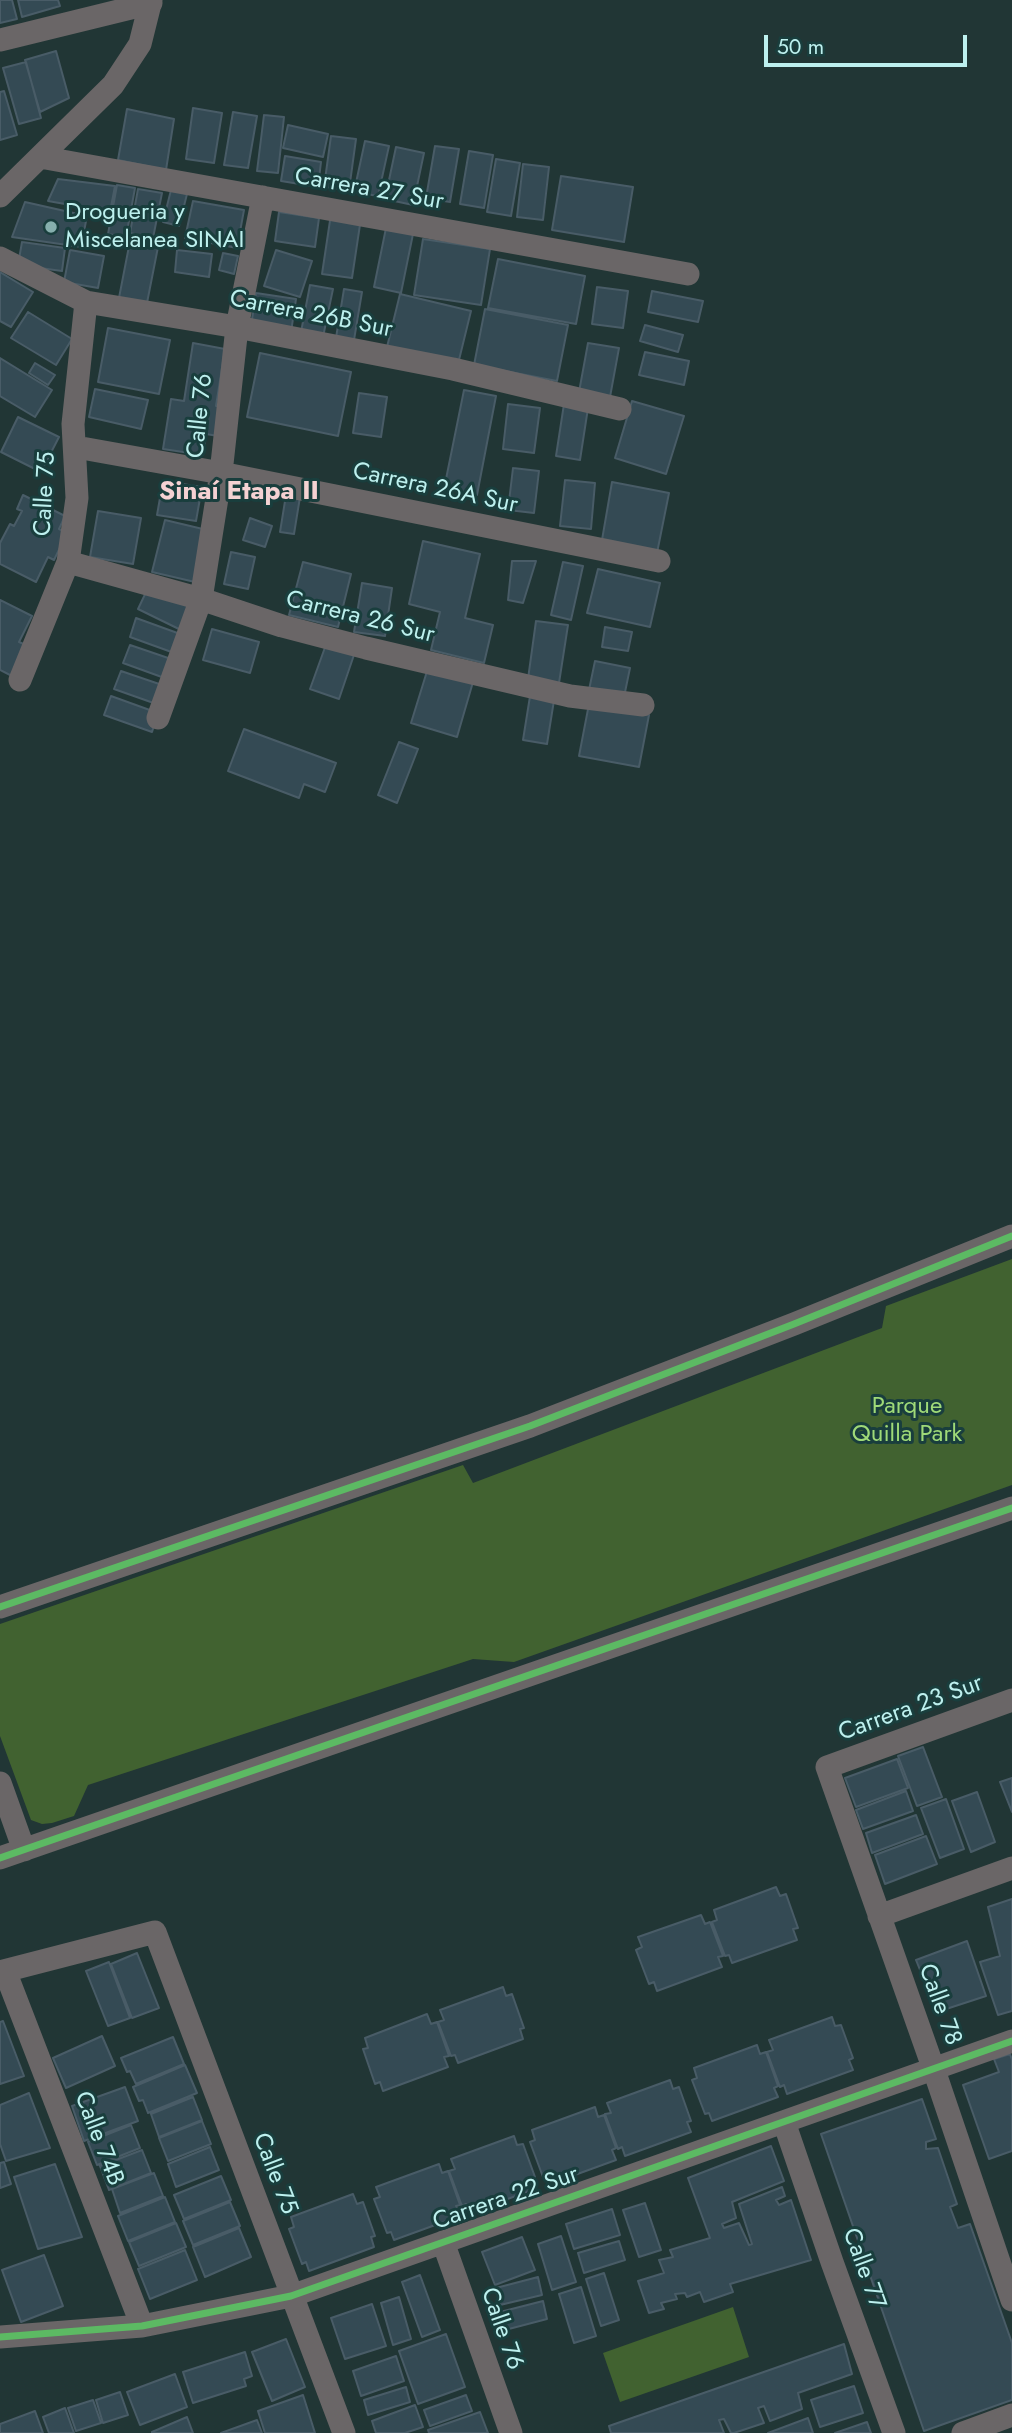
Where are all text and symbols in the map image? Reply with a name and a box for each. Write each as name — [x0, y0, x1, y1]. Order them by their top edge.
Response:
scale bar — [767, 21, 970, 65]
text: 50 m — [777, 32, 824, 62]
street label: Carrera 27 Sur — [292, 163, 446, 217]
place label: Drogueria y Miscelanea SINAI — [65, 199, 244, 255]
marker: Drogueria y Miscelanea SINAI — [43, 219, 59, 235]
street label: Carrera 26B Sur — [227, 285, 395, 345]
street label: Calle 76 — [182, 372, 220, 460]
street label: Calle 75 — [29, 451, 63, 537]
street label: Carrera 26A Sur — [350, 457, 520, 521]
district label: Sinaí Etapa II — [159, 477, 319, 509]
street label: Carrera 26 Sur — [283, 586, 437, 650]
park label: Parque Quilla Park — [852, 1393, 962, 1449]
street label: Carrera 23 Sur — [835, 1670, 987, 1748]
street label: Calle 78 — [911, 1960, 967, 2050]
street label: Calle 74B — [67, 2088, 129, 2190]
street label: Calle 75 — [245, 2129, 303, 2219]
street label: Carrera 22 Sur — [429, 2161, 583, 2237]
street label: Calle 77 — [835, 2225, 891, 2313]
street label: Calle 76 — [474, 2284, 528, 2374]

